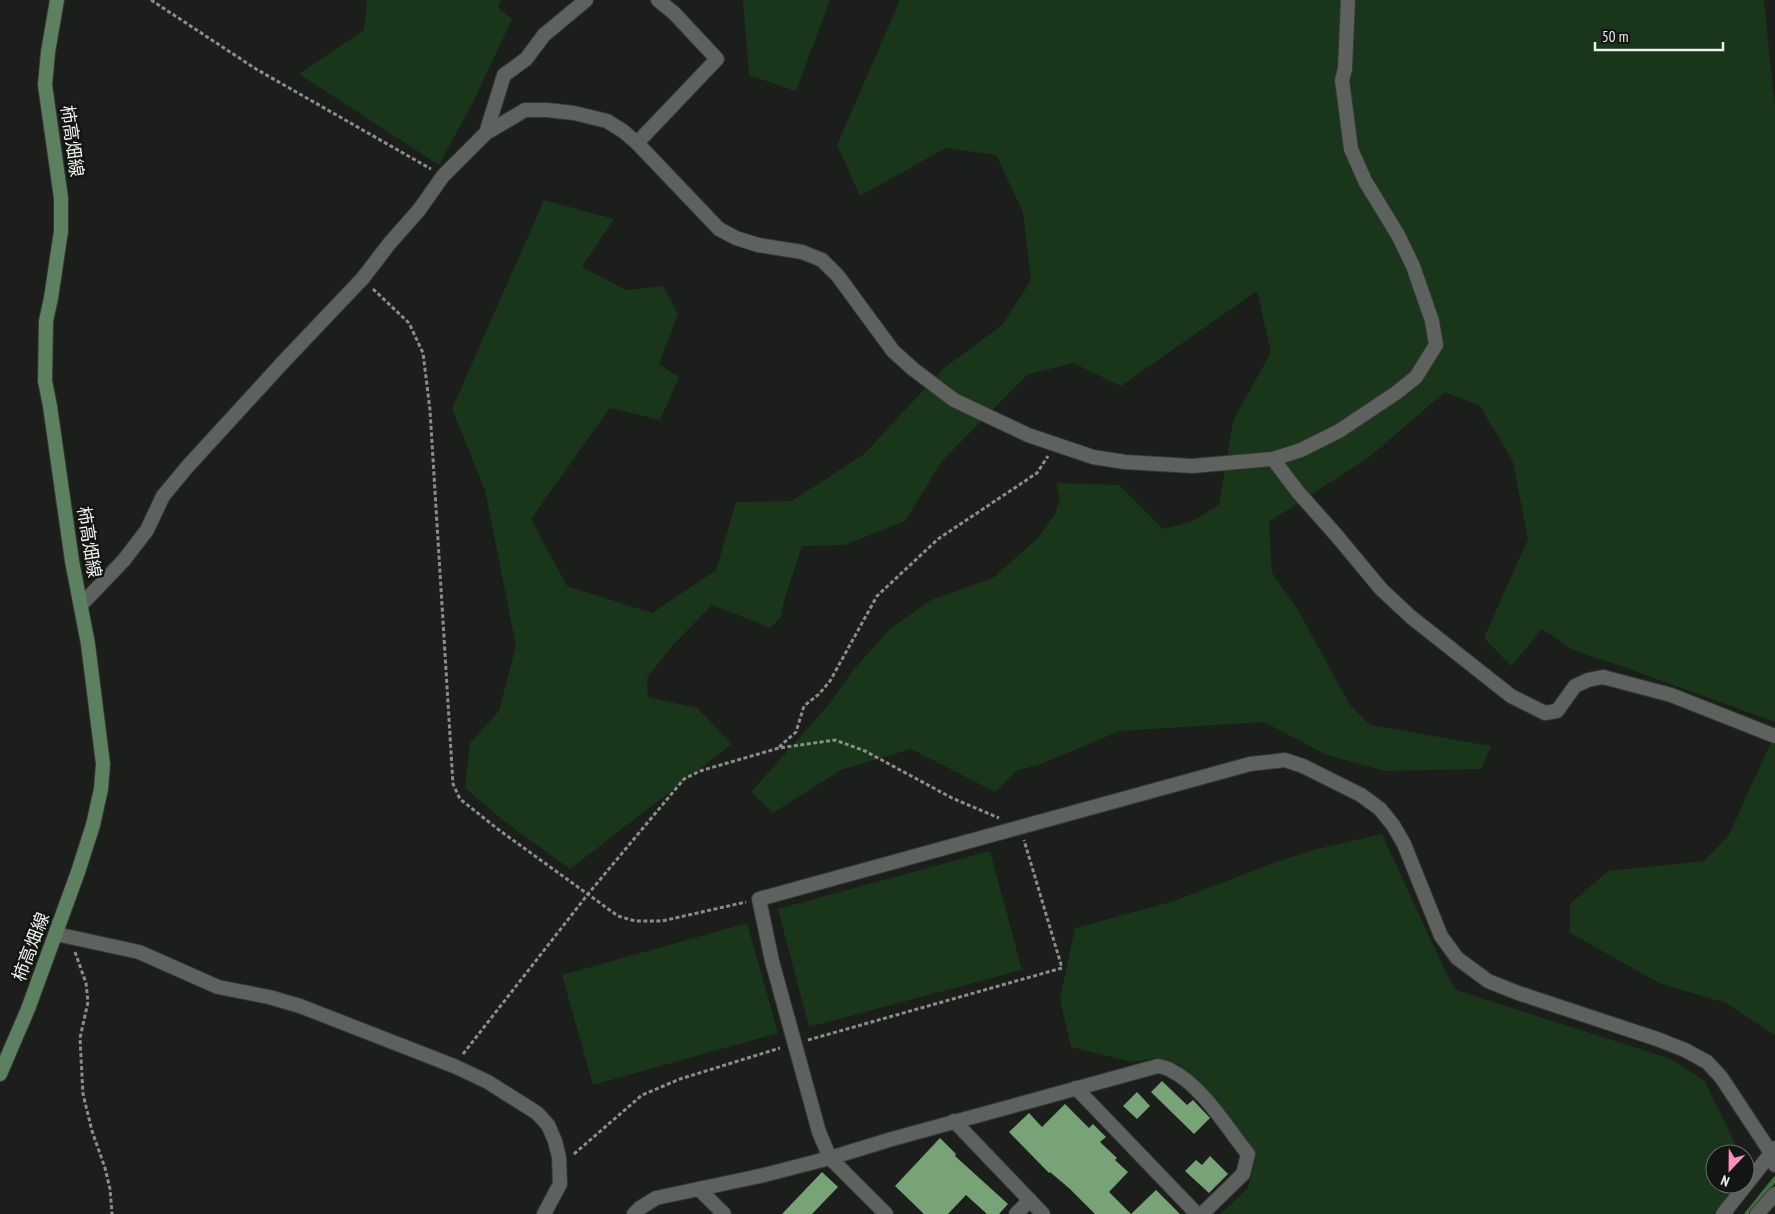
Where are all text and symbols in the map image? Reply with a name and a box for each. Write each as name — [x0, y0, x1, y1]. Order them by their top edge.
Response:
scale bar — [1595, 20, 1722, 52]
text: 50 m — [1602, 27, 1628, 46]
street label: 柿高畑線 — [56, 104, 89, 178]
street label: 柿高畑線 — [73, 505, 106, 579]
street label: 柿高畑線 — [7, 909, 54, 985]
north arrow — [1705, 1144, 1755, 1194]
text: N — [1718, 1171, 1732, 1191]

